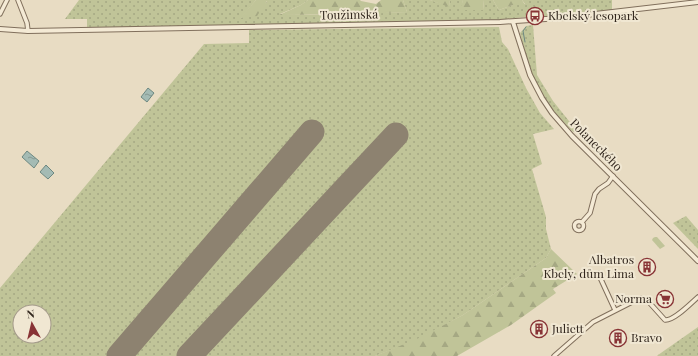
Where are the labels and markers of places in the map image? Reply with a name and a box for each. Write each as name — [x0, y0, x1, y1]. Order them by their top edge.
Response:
bus stop icon: Kbelský lesopark — [525, 6, 545, 26]
place label: Kbelský lesopark — [548, 7, 639, 23]
place label: Albatros Kbely, dům Lima — [543, 251, 634, 281]
building icon: Albatros Kbely, dům Lima — [637, 257, 657, 277]
supermarket icon: Norma — [655, 289, 675, 309]
place label: Norma — [615, 290, 652, 306]
building icon: Juliett — [529, 319, 549, 339]
place label: Juliett — [551, 320, 585, 336]
building icon: Bravo — [608, 328, 628, 348]
place label: Bravo — [631, 329, 662, 345]

